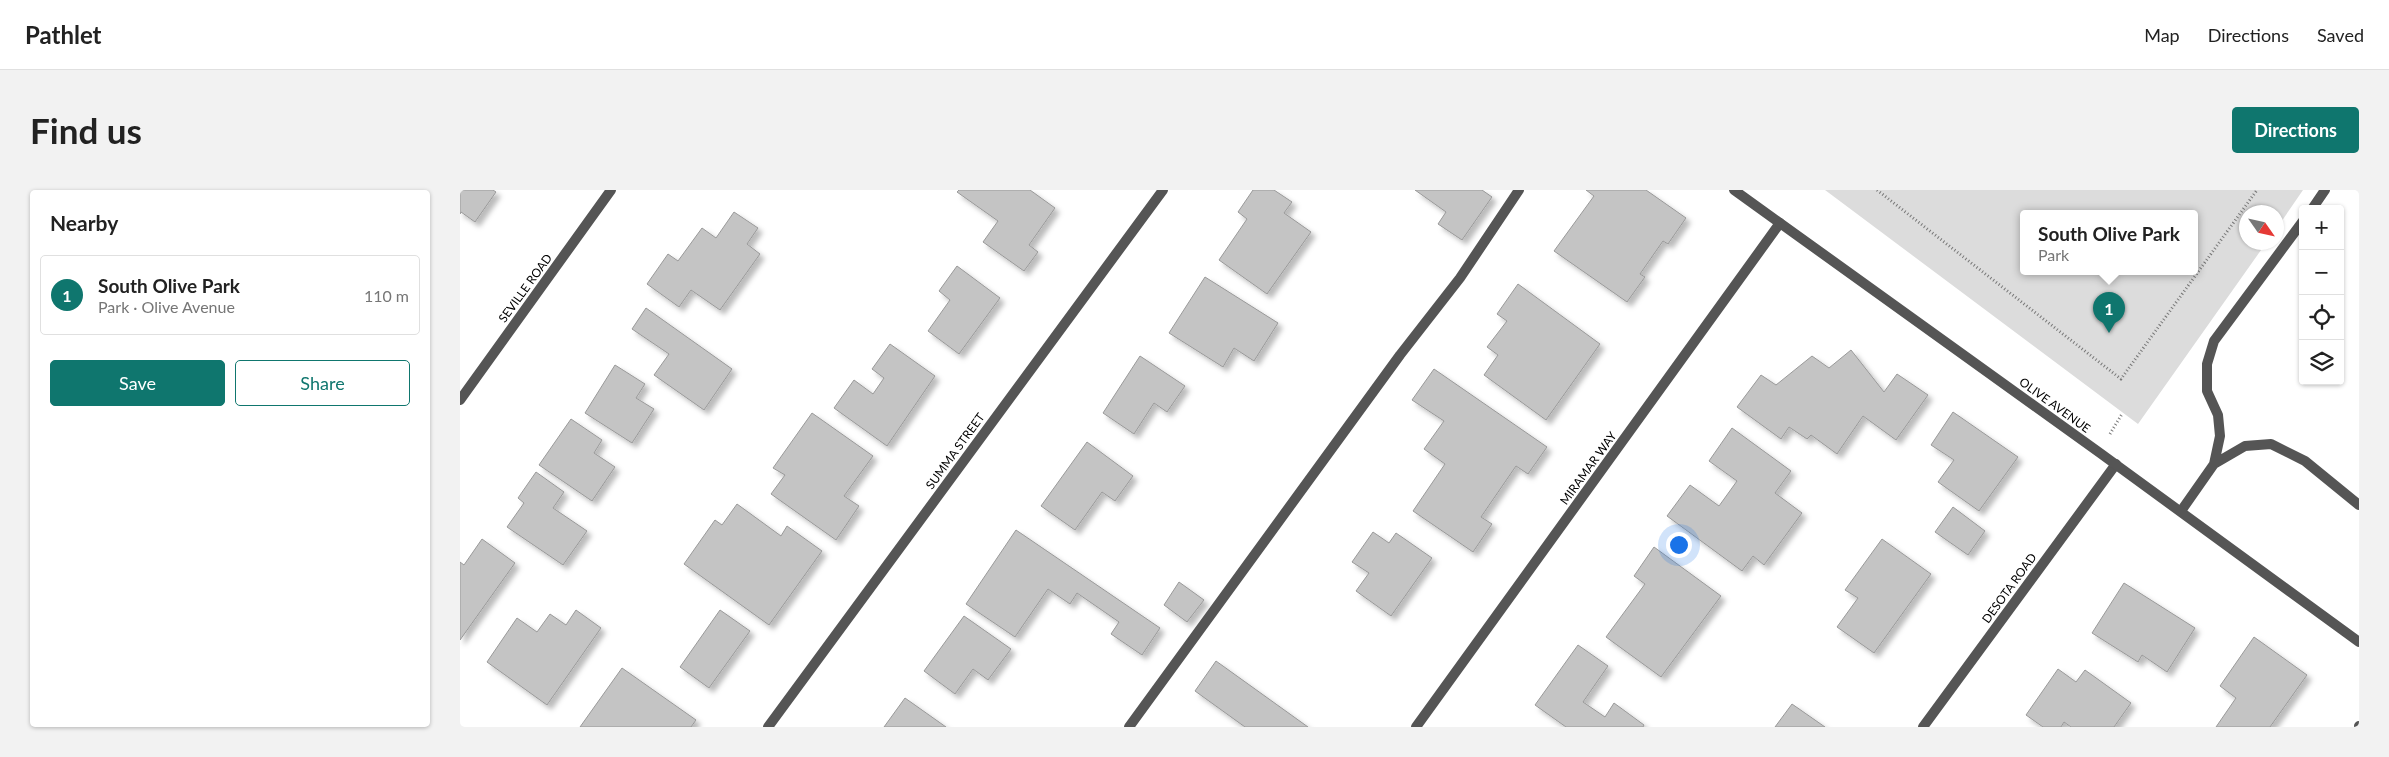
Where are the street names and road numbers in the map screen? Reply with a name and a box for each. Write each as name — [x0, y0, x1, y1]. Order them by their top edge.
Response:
street label: SEVILLE ROAD — [495, 251, 555, 325]
street label: OLIVE AVENUE — [2016, 374, 2094, 436]
street label: SUMMA STREET — [922, 410, 988, 492]
street label: MIRAMAR WAY — [1557, 428, 1620, 507]
street label: DESOTA ROAD — [1979, 550, 2039, 626]

